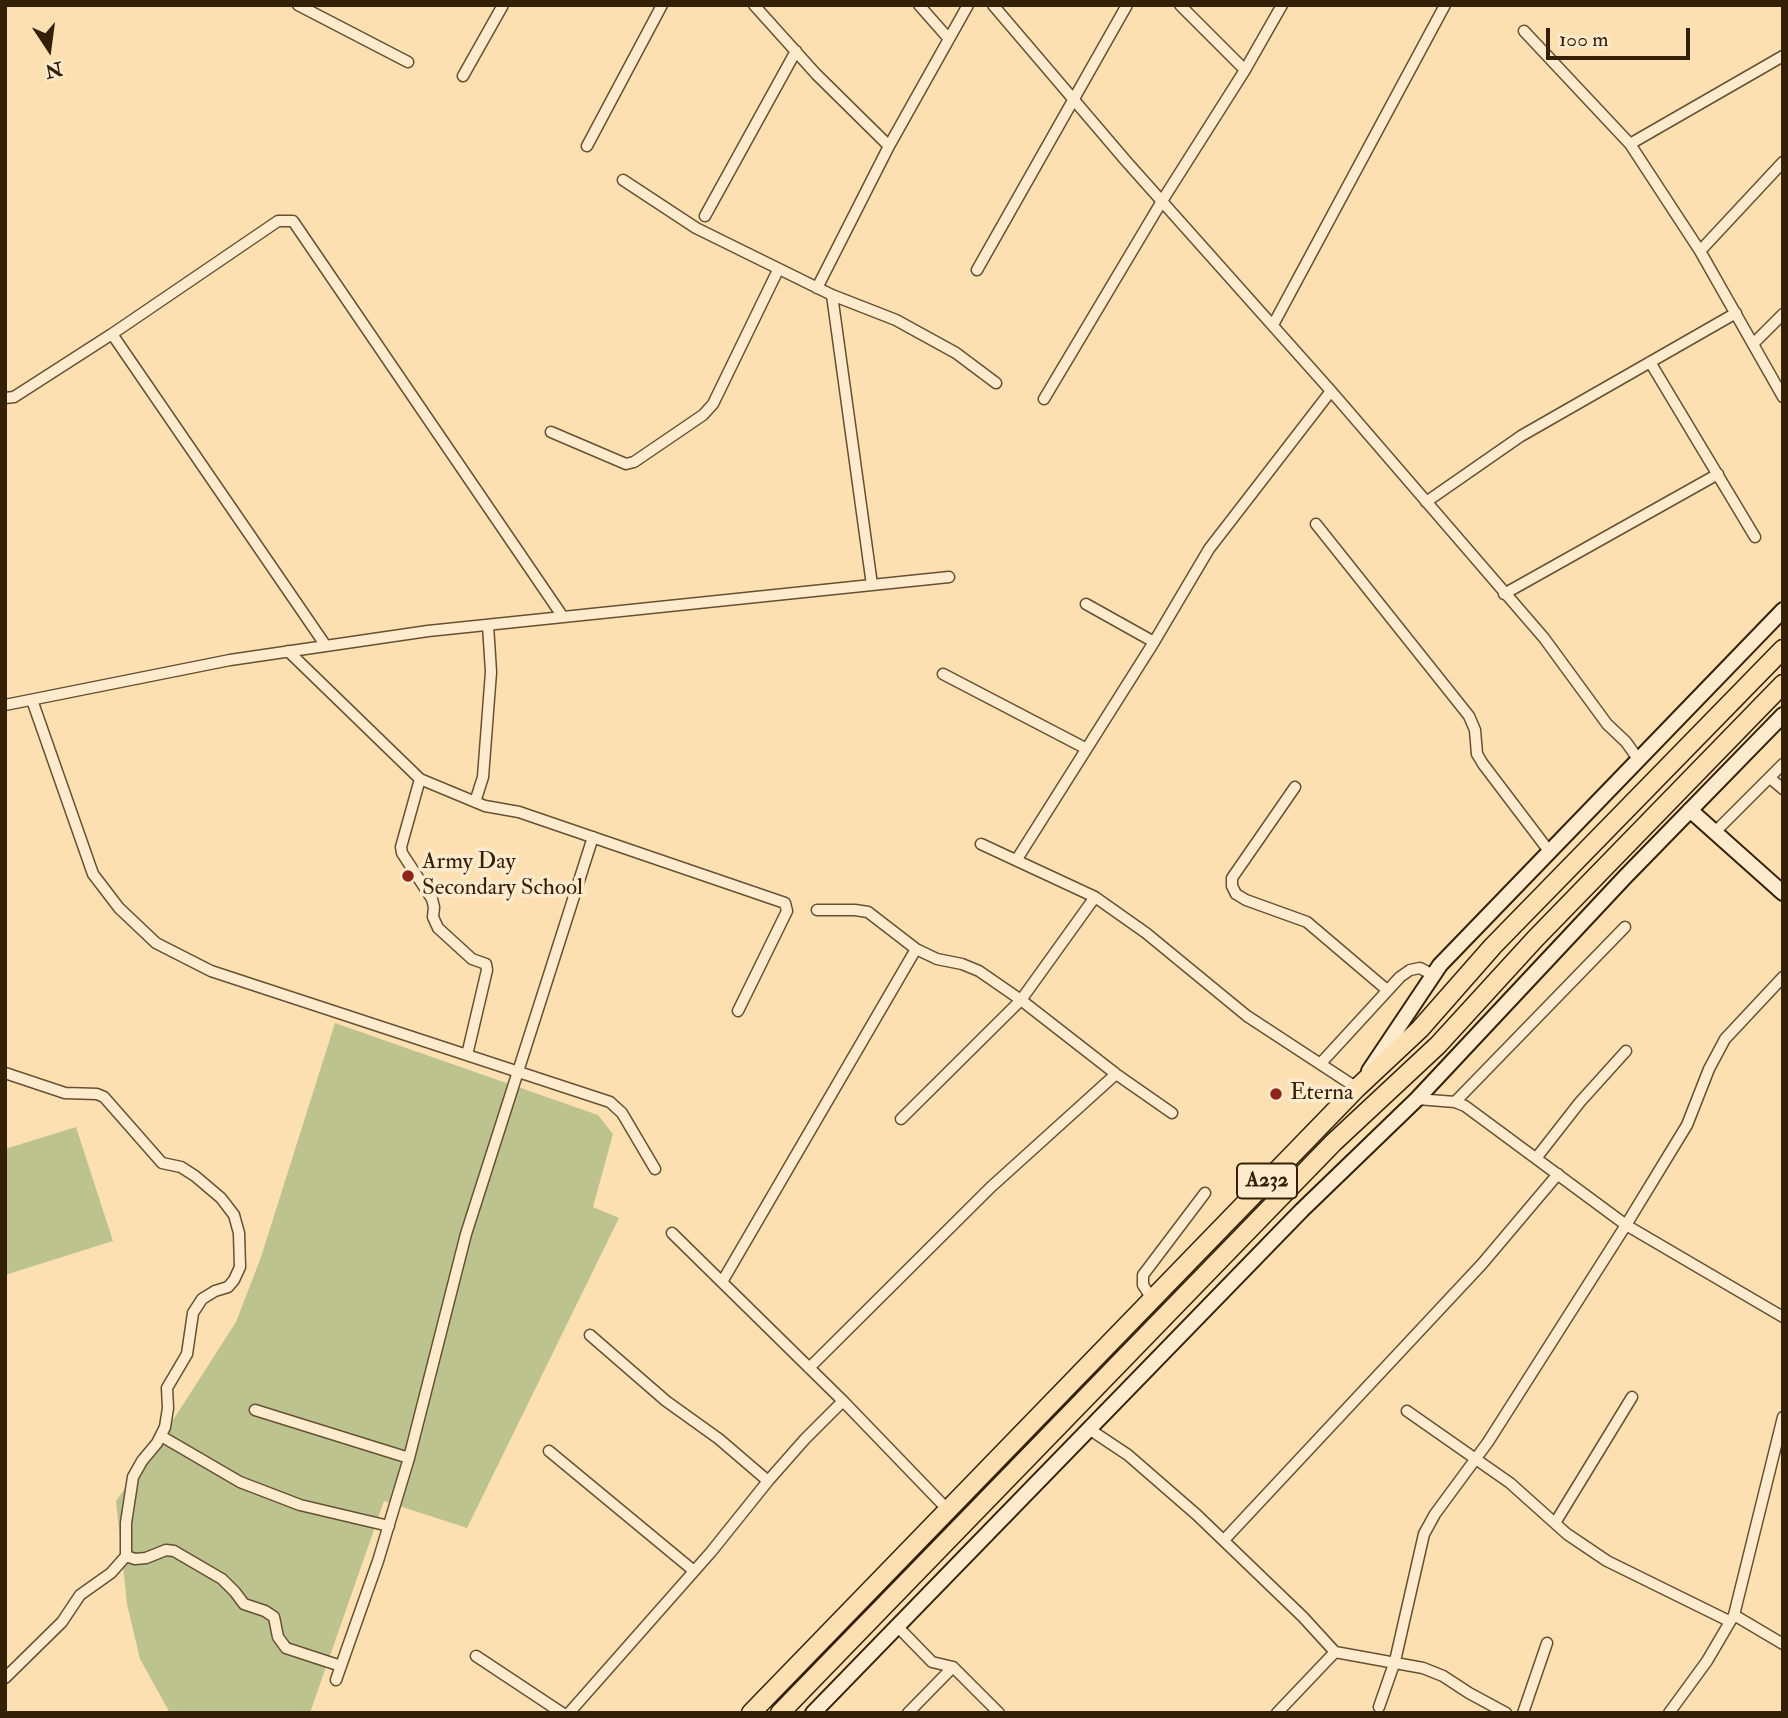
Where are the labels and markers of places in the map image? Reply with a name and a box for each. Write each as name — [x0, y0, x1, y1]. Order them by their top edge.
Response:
place label: Army Day Secondary School — [422, 849, 583, 903]
marker: Army Day Secondary School — [400, 868, 416, 884]
place label: Eterna — [1290, 1080, 1354, 1108]
marker: Eterna — [1268, 1086, 1284, 1102]

